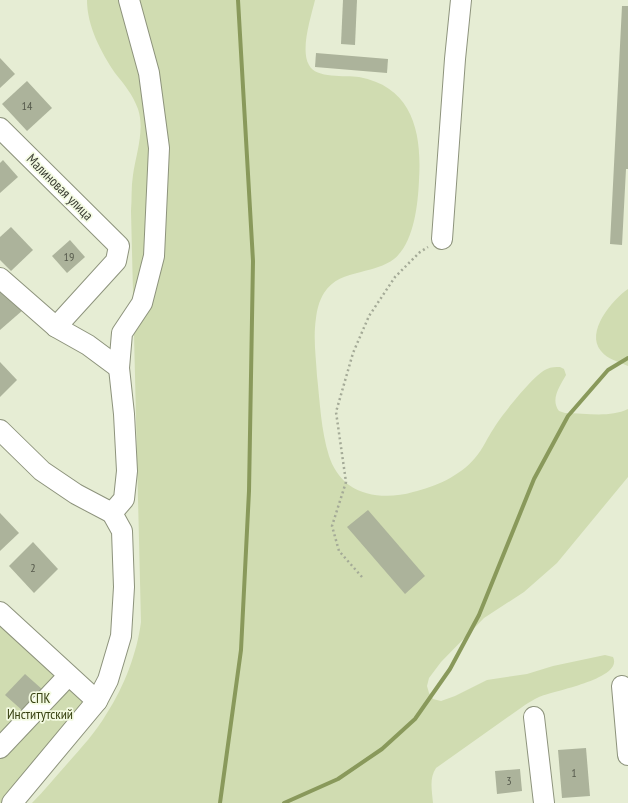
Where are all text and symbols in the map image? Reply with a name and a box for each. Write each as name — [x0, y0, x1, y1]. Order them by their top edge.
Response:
house number: 14 — [22, 98, 33, 113]
street label: Малиновая улица — [23, 150, 97, 224]
house number: 19 — [64, 249, 74, 264]
house number: 2 — [30, 560, 36, 575]
park label: СПК Институтский — [7, 689, 73, 723]
house number: 1 — [571, 765, 577, 780]
house number: 3 — [506, 773, 512, 788]

